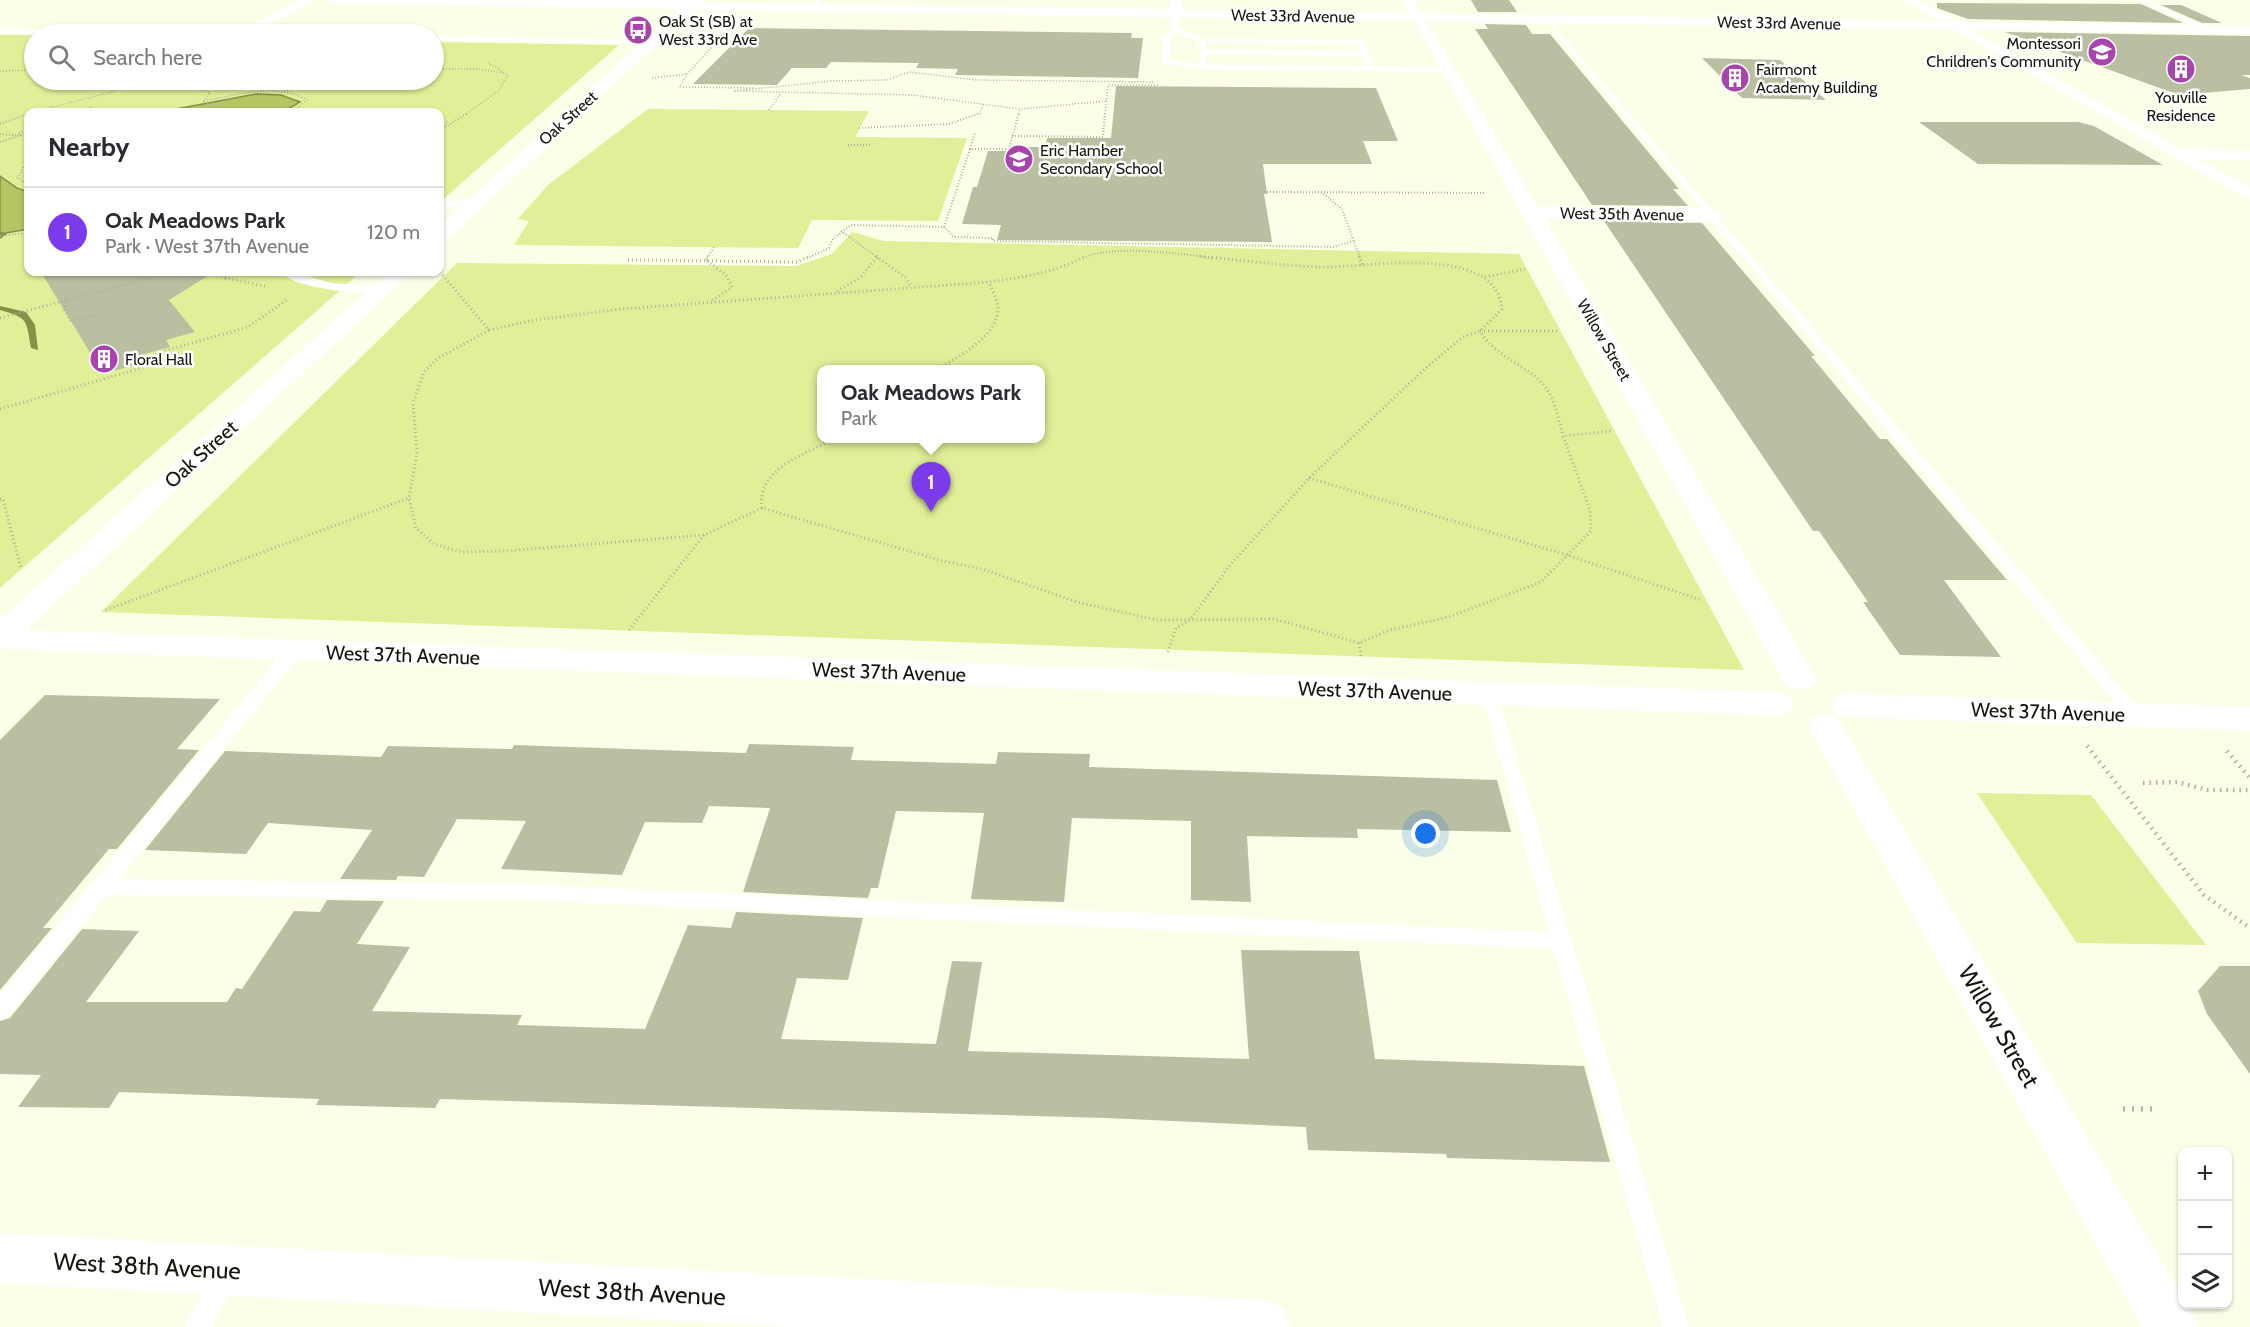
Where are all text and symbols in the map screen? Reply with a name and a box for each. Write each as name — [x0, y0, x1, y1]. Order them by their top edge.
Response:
street label: West 33rd Avenue — [1231, 5, 1355, 27]
place label: Oak St (SB) at West 33rd Ave — [659, 12, 757, 49]
street label: West 33rd Avenue — [1717, 12, 1841, 34]
bus stop icon: Oak St (SB) at West 33rd Ave — [622, 14, 654, 46]
search box — [24, 24, 444, 90]
place label: Montessori Chrildren's Community — [1926, 34, 2081, 71]
school or university icon: Montessori Chrildren's Community — [2086, 36, 2118, 68]
icon: search — [45, 41, 78, 74]
text: Search here — [93, 44, 202, 71]
building icon: Youville Residence — [2165, 53, 2197, 85]
place label: Fairmont Academy Building — [1756, 60, 1878, 97]
building icon: Fairmont Academy Building — [1719, 62, 1751, 94]
street label: Oak Street — [535, 87, 601, 149]
place label: Youville Residence — [2147, 88, 2215, 125]
text: Nearby — [48, 131, 129, 163]
place label: Eric Hamber Secondary School — [1040, 141, 1163, 178]
school or university icon: Eric Hamber Secondary School — [1003, 143, 1035, 175]
street label: West 35th Avenue — [1560, 203, 1684, 225]
text: Oak Meadows Park — [105, 207, 285, 234]
text: 1 — [64, 220, 71, 244]
text: 120 m — [367, 220, 420, 244]
text: Park · West 37th Avenue — [105, 234, 309, 258]
street label: Willow Street — [1573, 296, 1635, 385]
building icon: Floral Hall — [88, 343, 120, 375]
place label: Floral Hall — [125, 350, 192, 369]
popup — [817, 365, 1045, 443]
text: Oak Meadows Park — [841, 379, 1021, 406]
text: Park — [841, 406, 877, 430]
street label: Oak Street — [160, 415, 243, 493]
pin: 1 — [912, 462, 950, 512]
street label: West 37th Avenue — [325, 640, 481, 670]
street label: West 37th Avenue — [811, 657, 967, 687]
street label: West 37th Avenue — [1297, 676, 1453, 706]
street label: West 37th Avenue — [1970, 697, 2126, 727]
your location — [1411, 819, 1440, 848]
street label: Willow Street — [1952, 960, 2046, 1092]
map controls — [2178, 1147, 2232, 1309]
button: + — [2178, 1147, 2232, 1201]
button: − — [2178, 1201, 2232, 1255]
street label: West 38th Avenue — [53, 1247, 241, 1285]
button: layers — [2178, 1255, 2232, 1309]
street label: West 38th Avenue — [538, 1273, 726, 1311]

